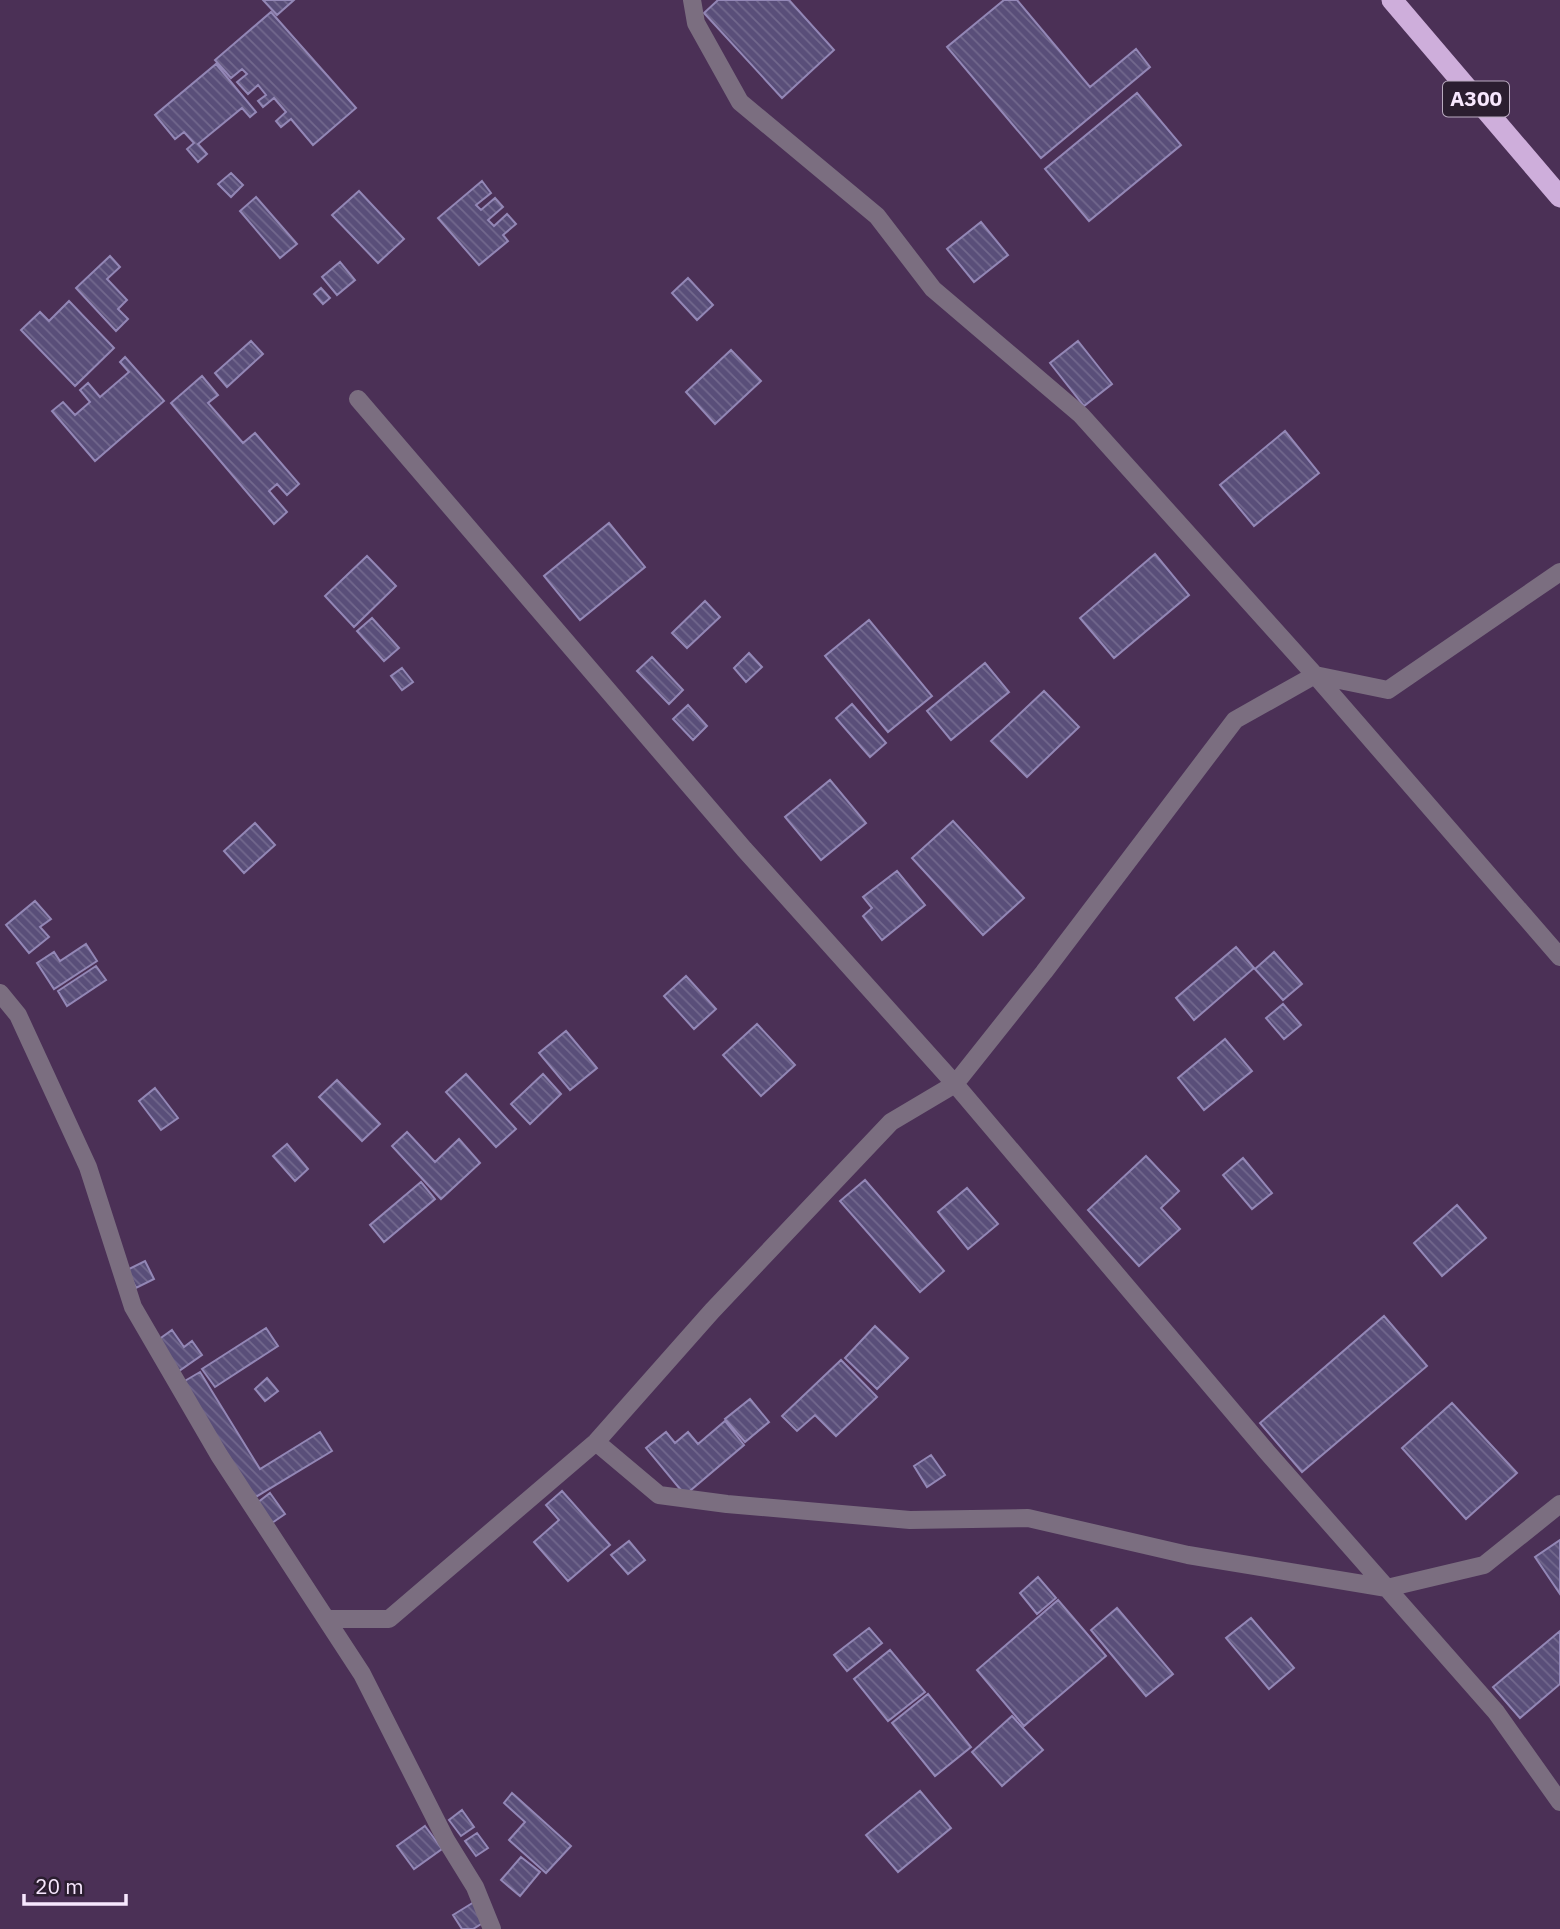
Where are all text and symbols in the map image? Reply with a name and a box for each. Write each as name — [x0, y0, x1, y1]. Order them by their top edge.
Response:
road number: A300 — [1443, 82, 1509, 116]
scale bar — [24, 1862, 126, 1906]
text: 20 m — [35, 1872, 84, 1900]

